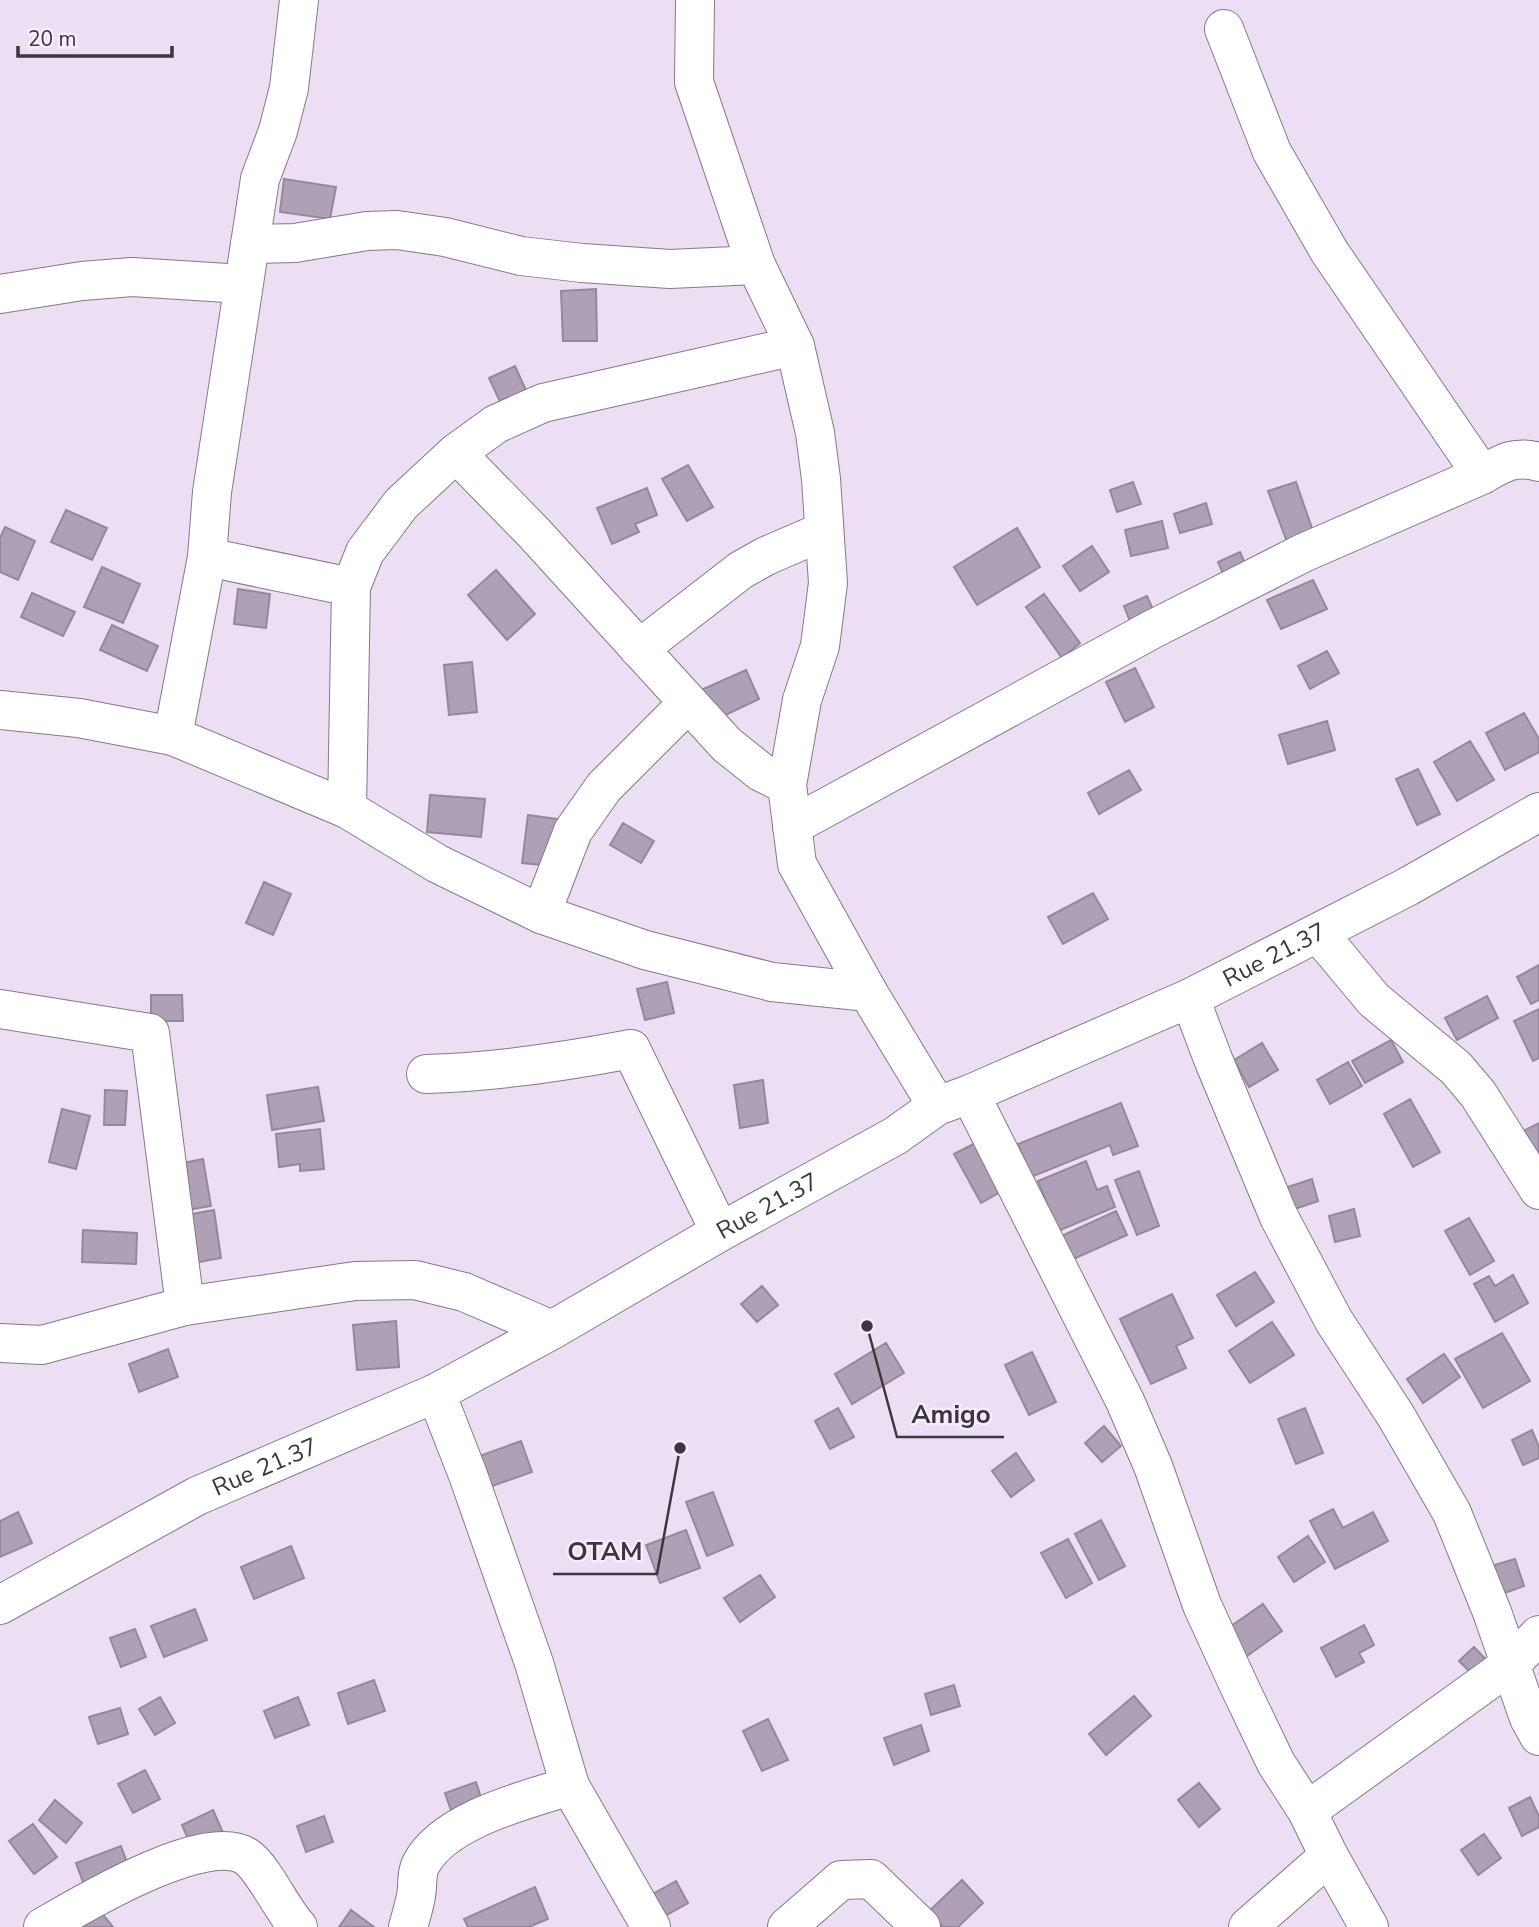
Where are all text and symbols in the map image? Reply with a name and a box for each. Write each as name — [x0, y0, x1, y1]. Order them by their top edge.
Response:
scale bar — [18, 14, 172, 58]
text: 20 m — [28, 25, 77, 53]
street label: Rue 21.37 — [1217, 915, 1331, 995]
street label: Rue 21.37 — [711, 1165, 824, 1247]
callout: Amigo — [897, 1390, 1004, 1437]
text: Amigo — [911, 1397, 991, 1432]
street label: Rue 21.37 — [207, 1430, 322, 1504]
callout: OTAM — [553, 1527, 657, 1574]
text: OTAM — [567, 1534, 643, 1569]

